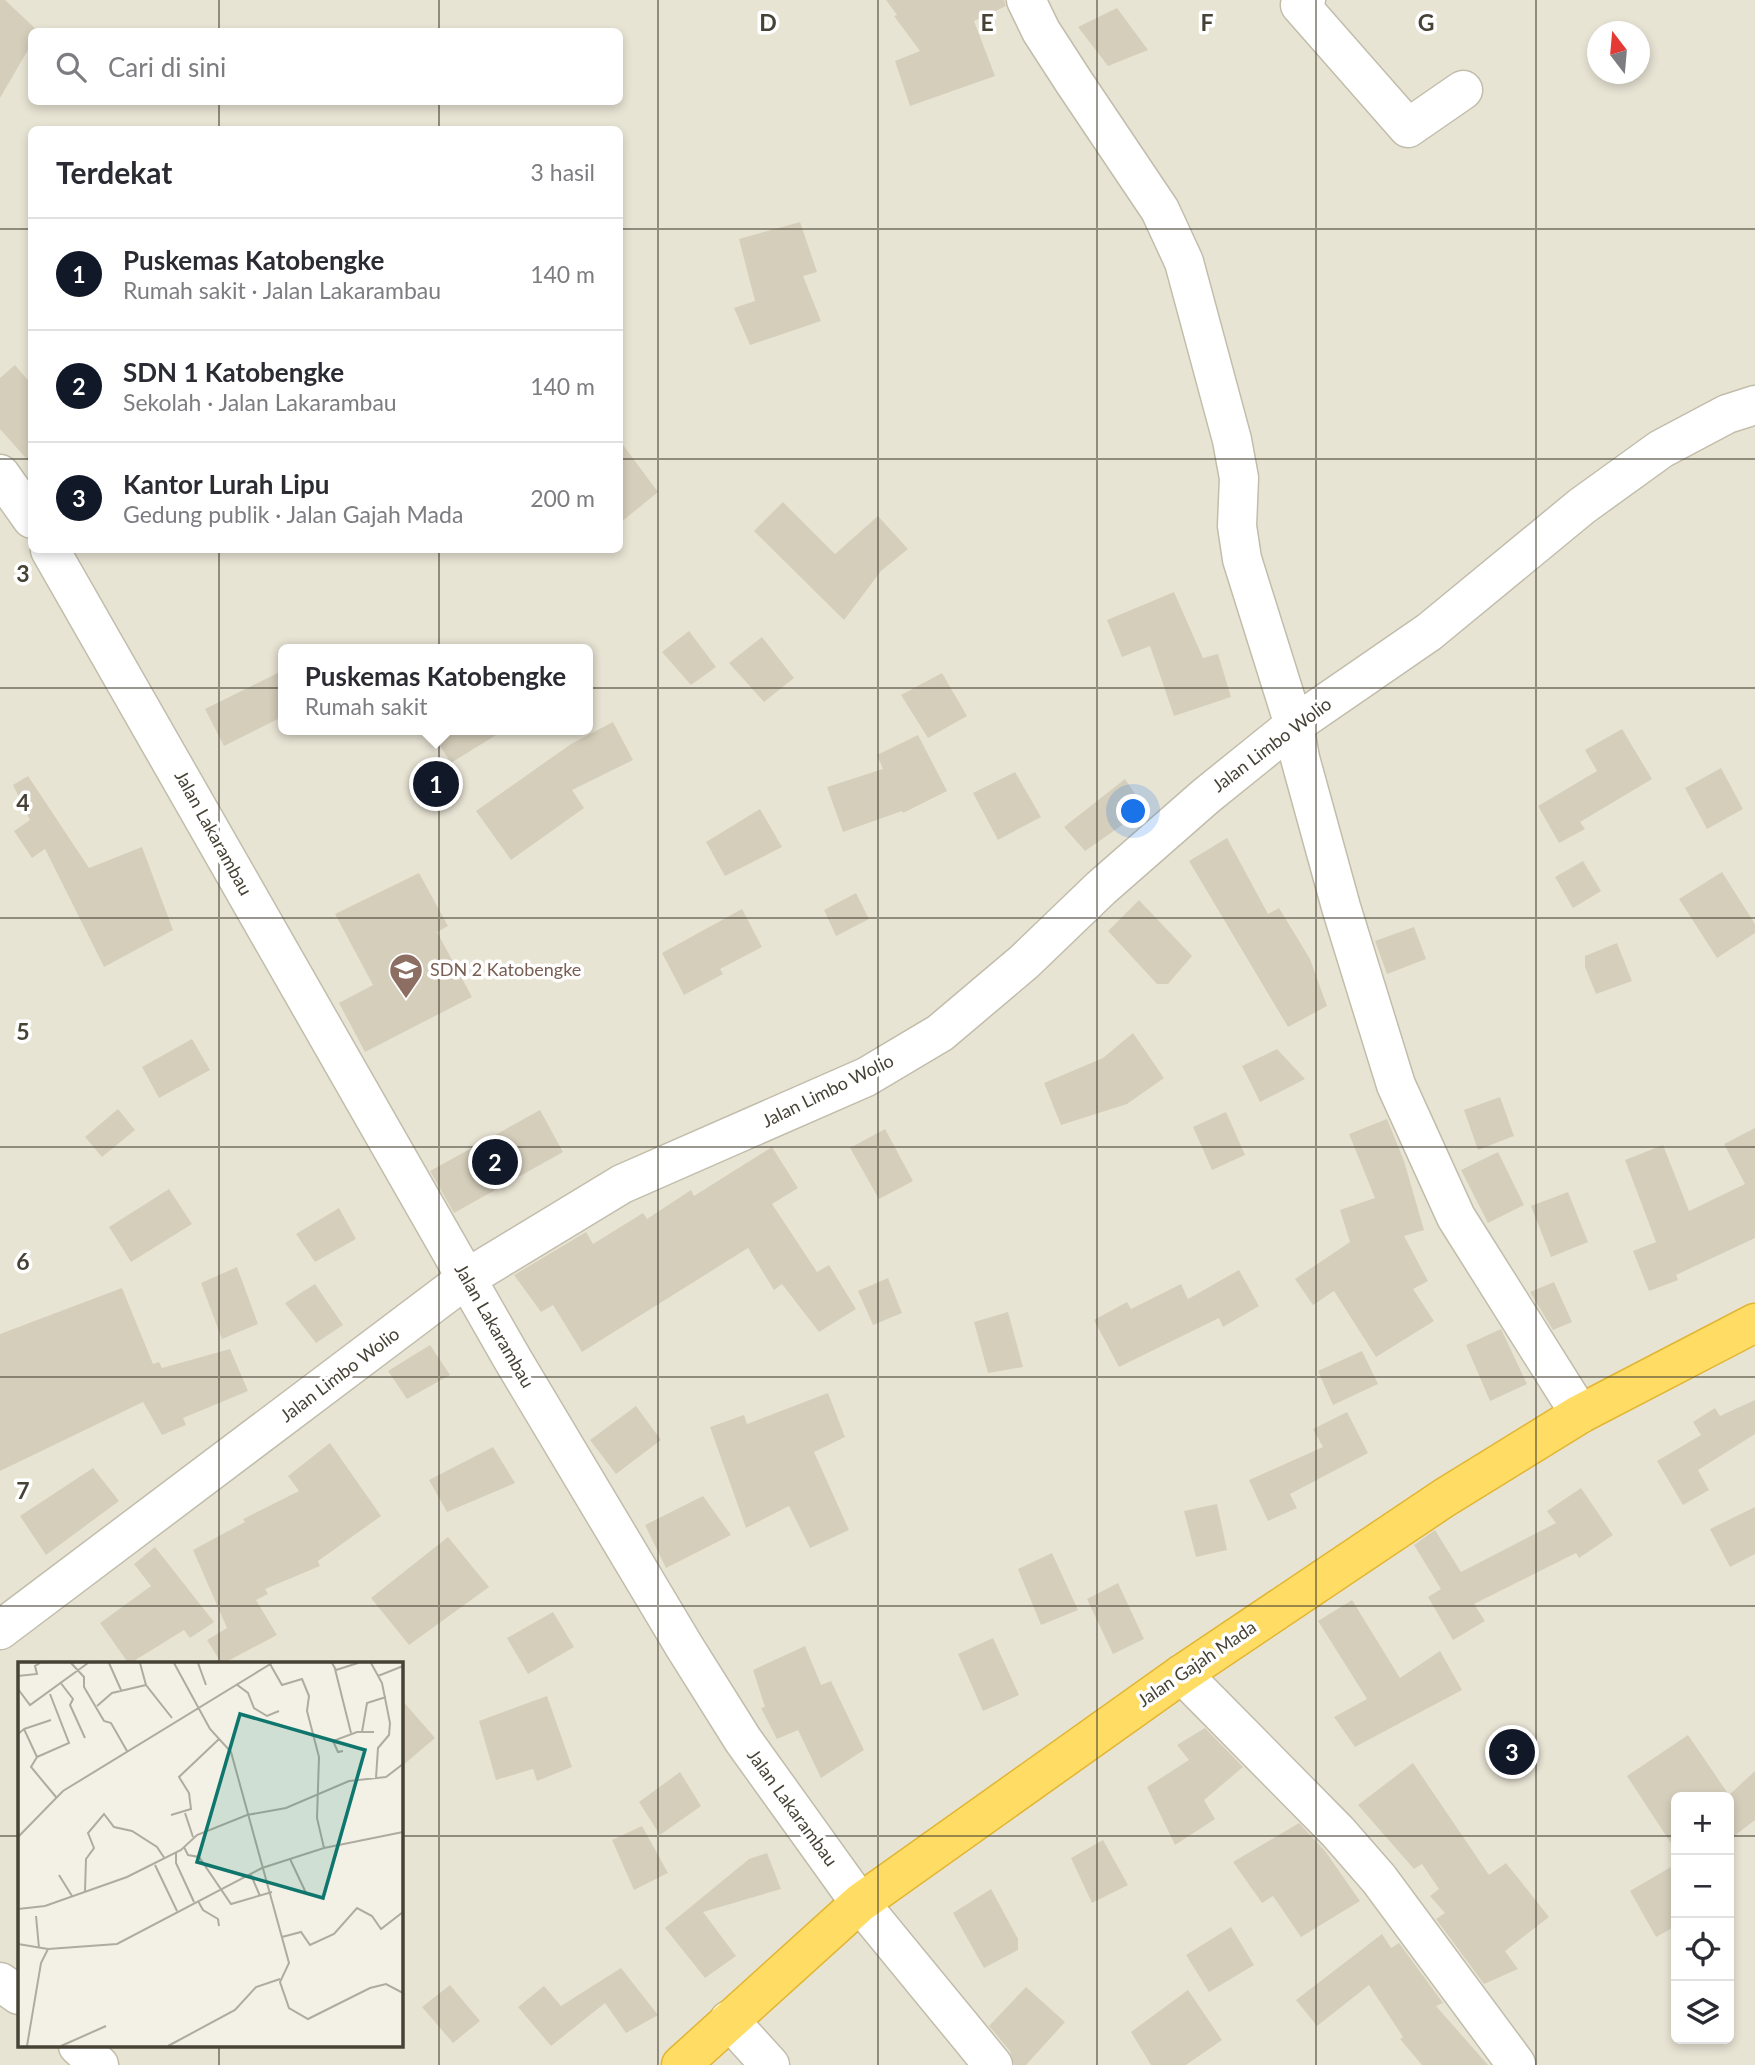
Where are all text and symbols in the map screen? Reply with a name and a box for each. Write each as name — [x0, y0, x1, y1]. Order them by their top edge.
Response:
text: D — [759, 8, 777, 36]
text: E — [980, 8, 994, 36]
text: F — [1200, 8, 1214, 36]
text: G — [1418, 8, 1434, 36]
north arrow — [1587, 21, 1650, 84]
search box — [28, 28, 623, 105]
icon: search — [52, 48, 90, 86]
text: Cari di sini — [108, 51, 226, 83]
text: Terdekat — [56, 154, 172, 190]
text: 3 hasil — [531, 158, 595, 186]
text: Puskemas Katobengke — [123, 244, 384, 276]
text: 1 — [72, 260, 86, 288]
text: 140 m — [530, 260, 595, 288]
text: Rumah sakit · Jalan Lakarambau — [123, 276, 441, 304]
text: SDN 1 Katobengke — [123, 356, 344, 388]
text: 2 — [72, 372, 86, 400]
text: 140 m — [530, 372, 595, 400]
text: Sekolah · Jalan Lakarambau — [123, 388, 397, 416]
text: Kantor Lurah Lipu — [123, 468, 329, 500]
text: 3 — [72, 484, 86, 512]
text: 200 m — [530, 484, 595, 512]
text: Gedung publik · Jalan Gajah Mada — [123, 500, 463, 528]
text: 3 — [16, 559, 30, 587]
popup — [278, 644, 593, 735]
text: Puskemas Katobengke — [305, 660, 566, 692]
text: Rumah sakit — [305, 692, 427, 720]
street label: Jalan Limbo Wolio — [1207, 692, 1335, 796]
pin: 1 — [413, 758, 459, 810]
street label: Jalan Lakarambau — [170, 766, 257, 899]
text: 4 — [16, 788, 30, 816]
your location — [1116, 794, 1150, 828]
school or university icon: SDN 2 Katobengke — [387, 951, 425, 1000]
place label: SDN 2 Katobengke — [430, 958, 581, 980]
text: 5 — [16, 1017, 30, 1045]
street label: Jalan Limbo Wolio — [758, 1049, 897, 1131]
pin: 2 — [472, 1136, 518, 1188]
text: 6 — [16, 1247, 30, 1275]
street label: Jalan Lakarambau — [450, 1260, 539, 1391]
street label: Jalan Limbo Wolio — [275, 1322, 403, 1426]
text: 7 — [16, 1476, 30, 1504]
street label: Jalan Gajah Mada — [1133, 1615, 1260, 1711]
inset map — [18, 1662, 402, 2048]
pin: 3 — [1489, 1726, 1535, 1778]
street label: Jalan Lakarambau — [743, 1744, 843, 1870]
map controls — [1671, 1792, 1734, 2044]
button: + — [1671, 1792, 1734, 1855]
button: − — [1671, 1855, 1734, 1918]
button: locate — [1671, 1918, 1734, 1981]
button: layers — [1671, 1981, 1734, 2044]

